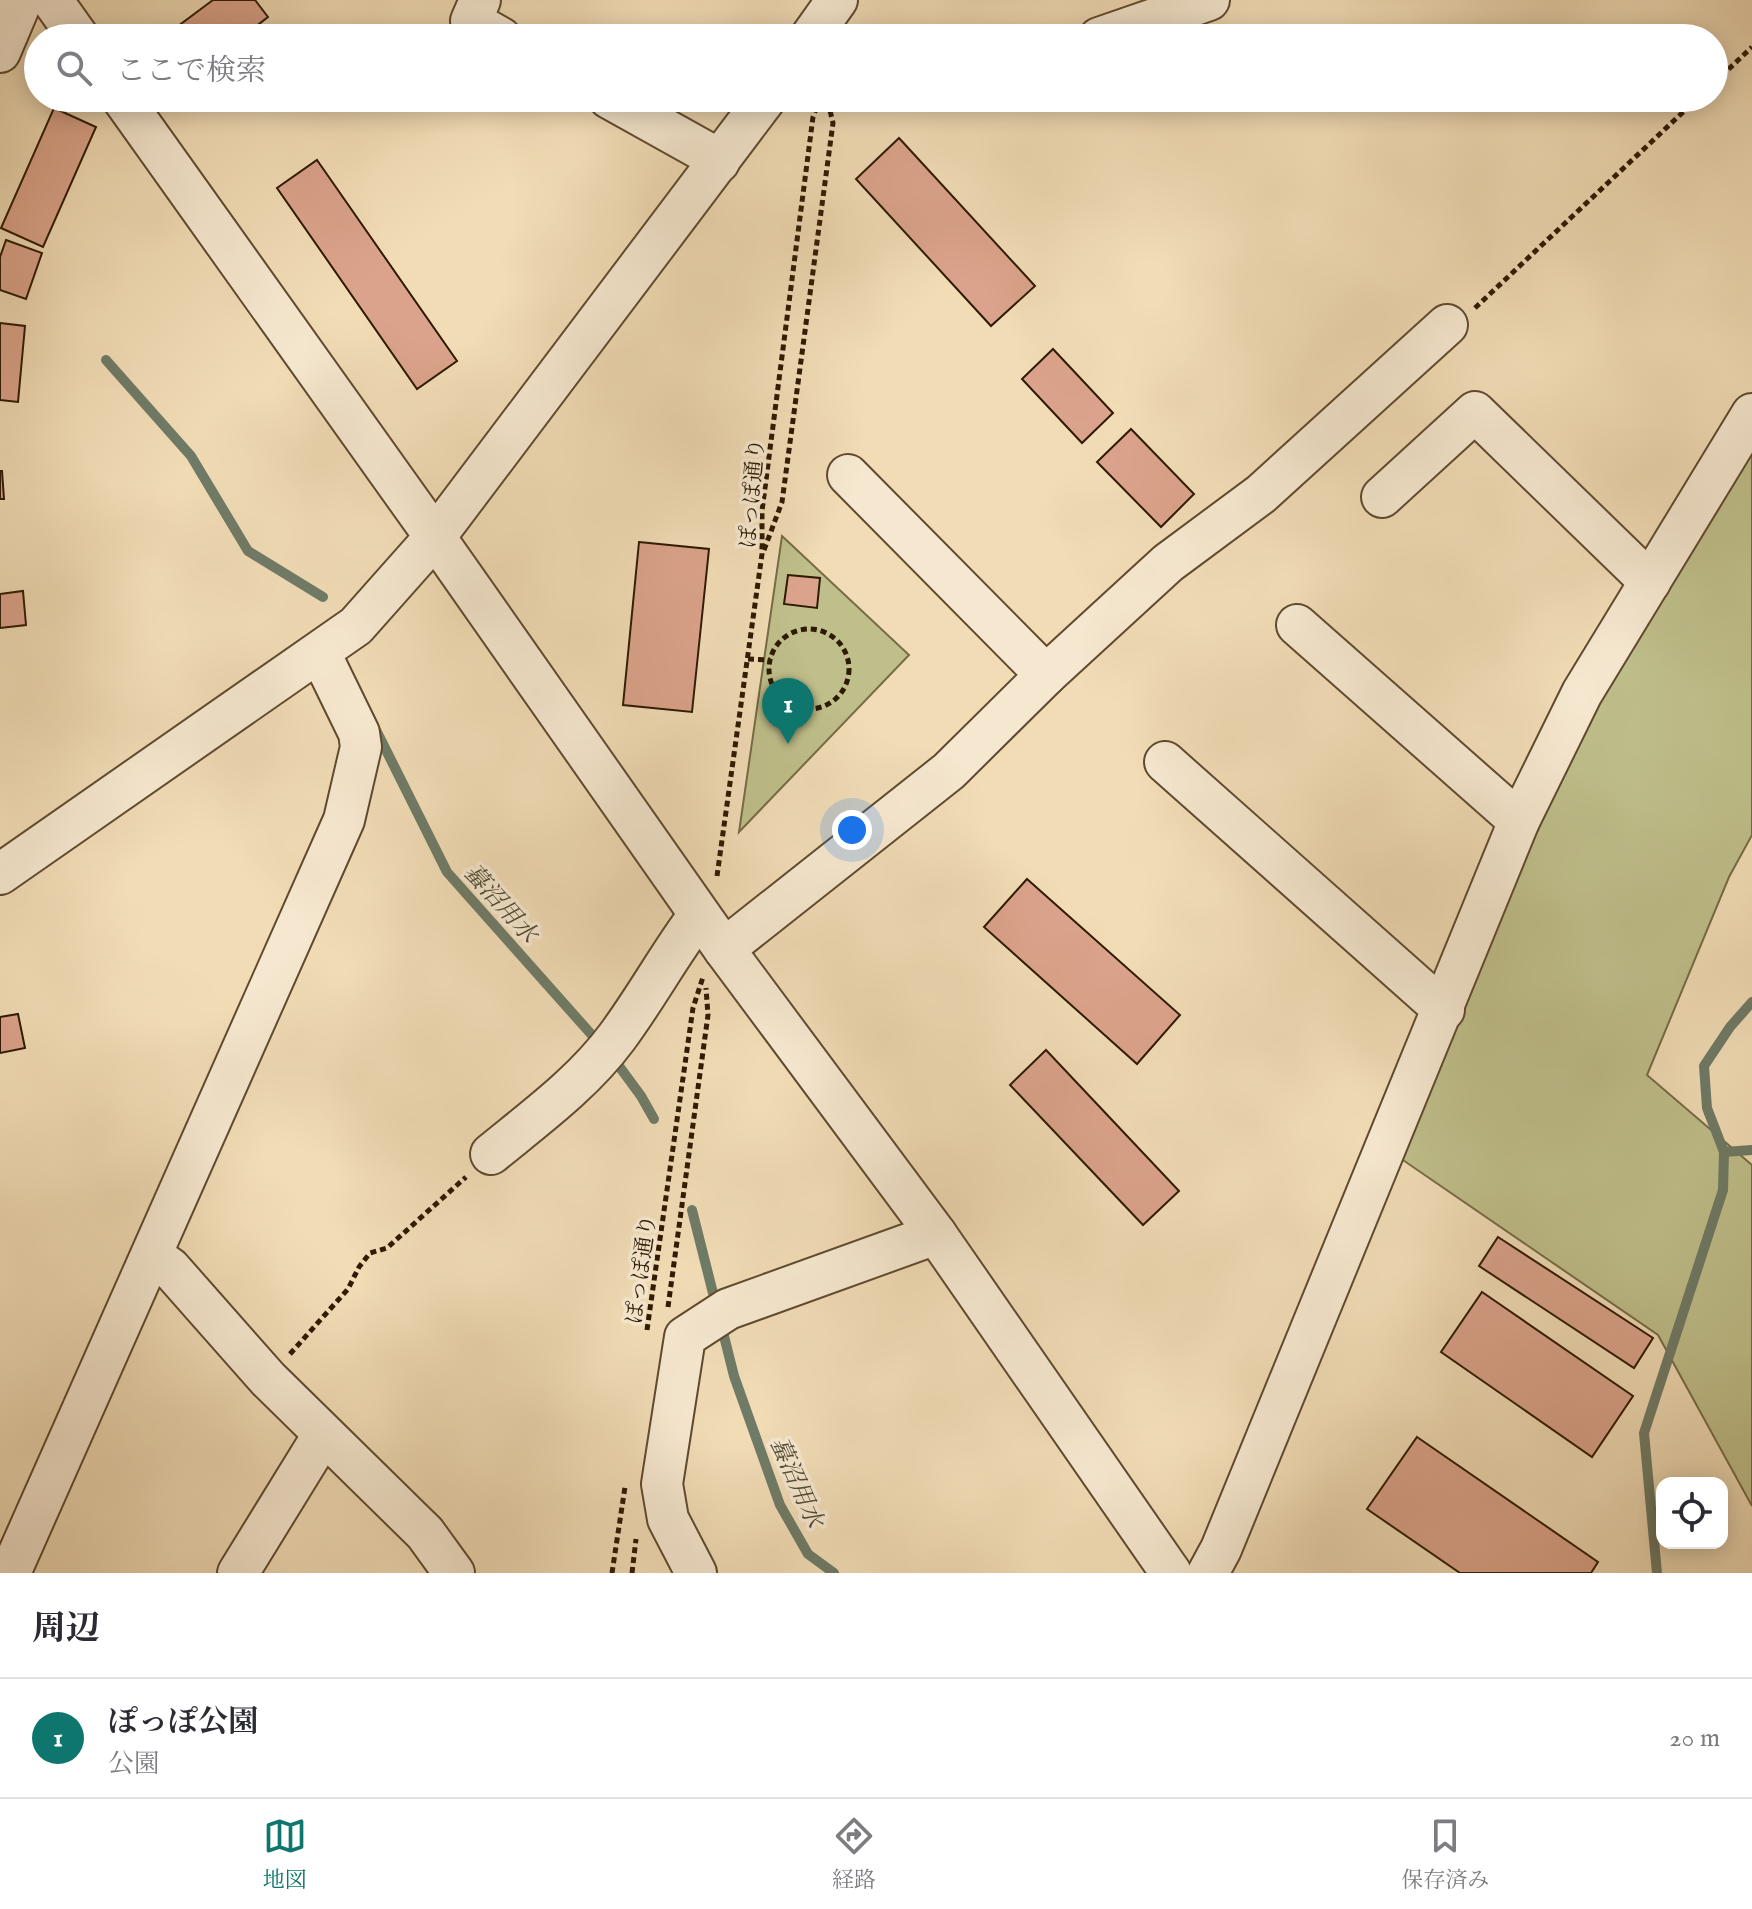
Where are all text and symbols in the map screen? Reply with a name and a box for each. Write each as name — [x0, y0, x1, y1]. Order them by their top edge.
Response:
search box — [24, 24, 1728, 112]
icon: search — [52, 46, 96, 90]
text: ここで検索 — [116, 53, 266, 91]
street label: ぽっぽ通り — [734, 437, 772, 549]
pin: 1 — [762, 678, 814, 744]
your location — [832, 810, 872, 850]
water label: 蟇沼用水 — [456, 858, 545, 952]
street label: ぽっぽ通り — [620, 1213, 663, 1326]
water label: 蟇沼用水 — [762, 1432, 830, 1535]
map controls — [1656, 1477, 1728, 1549]
button: locate — [1656, 1477, 1728, 1549]
text: 周辺 — [32, 1608, 100, 1651]
text: ぽっぽ公園 — [108, 1704, 258, 1742]
text: 1 — [53, 1722, 63, 1755]
text: 20 m — [1669, 1722, 1720, 1755]
text: 公園 — [108, 1748, 160, 1781]
tab: 地図 — [263, 1814, 307, 1895]
tab: 経路 — [832, 1814, 876, 1895]
tab: 保存済み — [1401, 1814, 1489, 1895]

